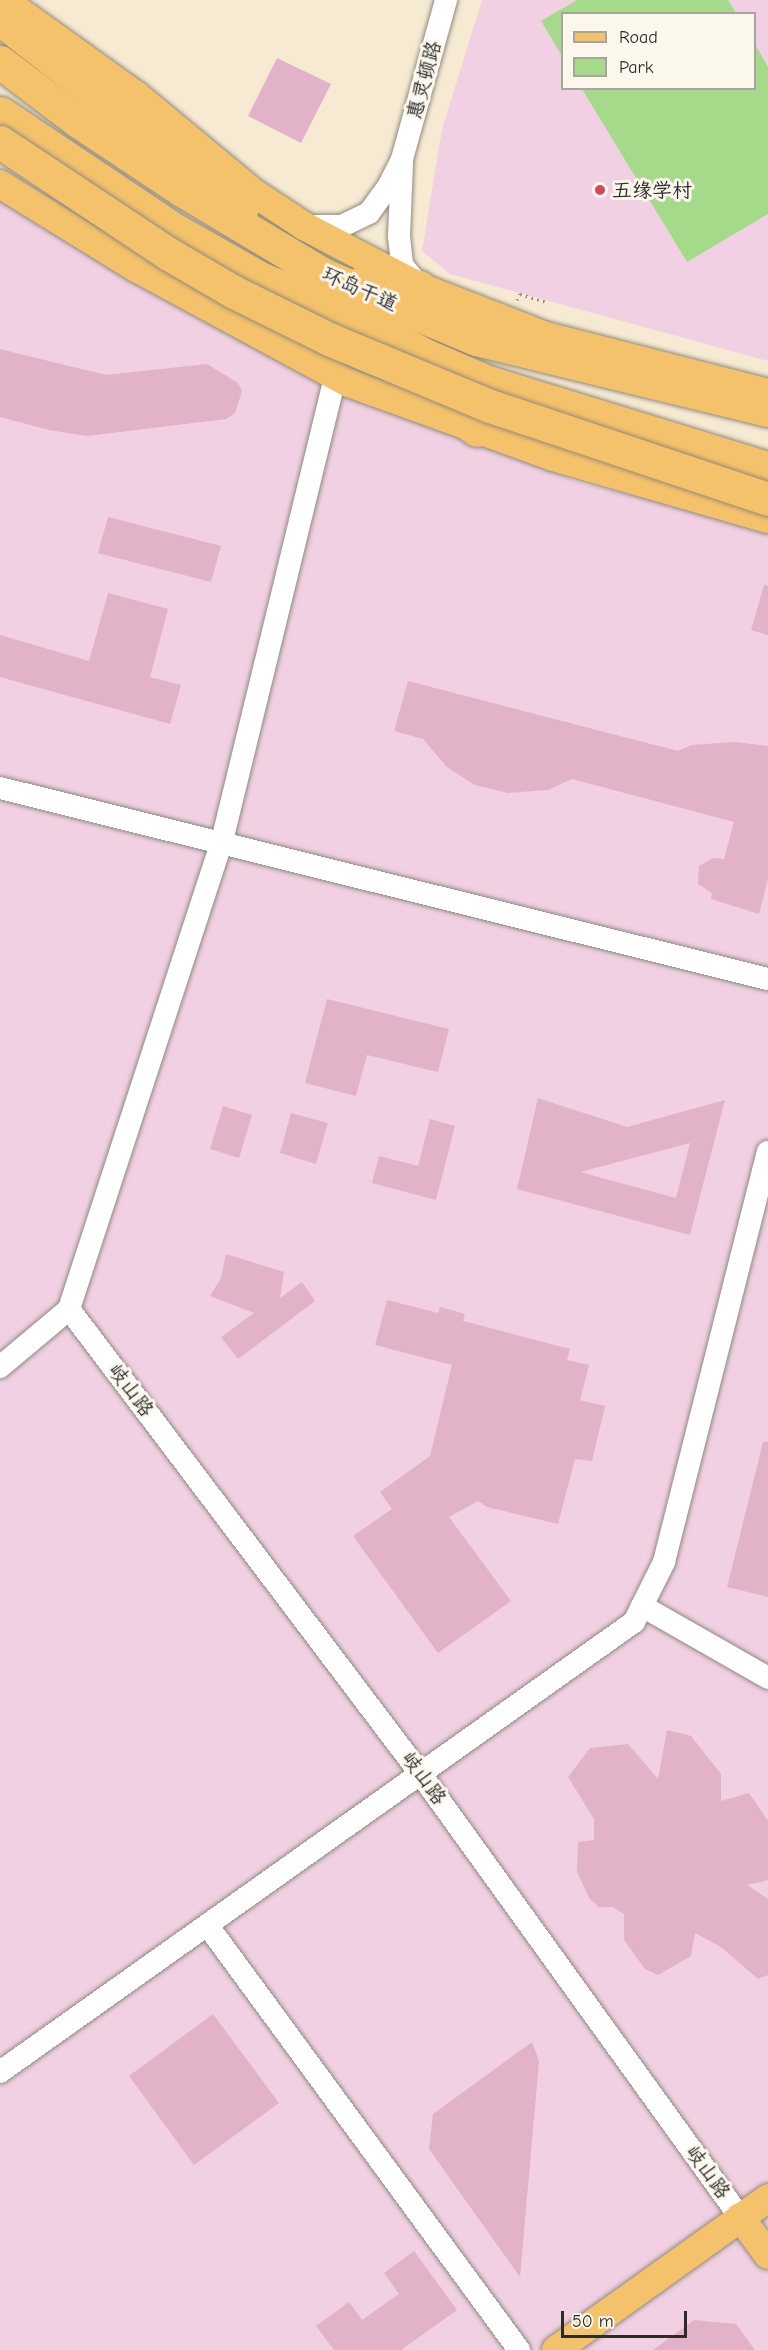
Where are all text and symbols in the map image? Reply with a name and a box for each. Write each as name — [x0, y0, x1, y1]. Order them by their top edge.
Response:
legend — [561, 12, 756, 90]
text: Road — [619, 27, 658, 48]
street label: 惠灵顿路 — [402, 38, 446, 122]
text: Park — [619, 57, 653, 78]
place label: 五缘学村 — [612, 178, 692, 202]
marker: 五缘学村 — [593, 183, 607, 197]
street label: 环岛干道 — [319, 262, 401, 316]
street label: 岐山路 — [103, 1359, 159, 1421]
street label: 岐山路 — [397, 1747, 451, 1809]
street label: 岐山路 — [681, 2141, 735, 2203]
scale bar — [564, 2299, 690, 2337]
text: 50 m — [572, 2311, 614, 2332]

